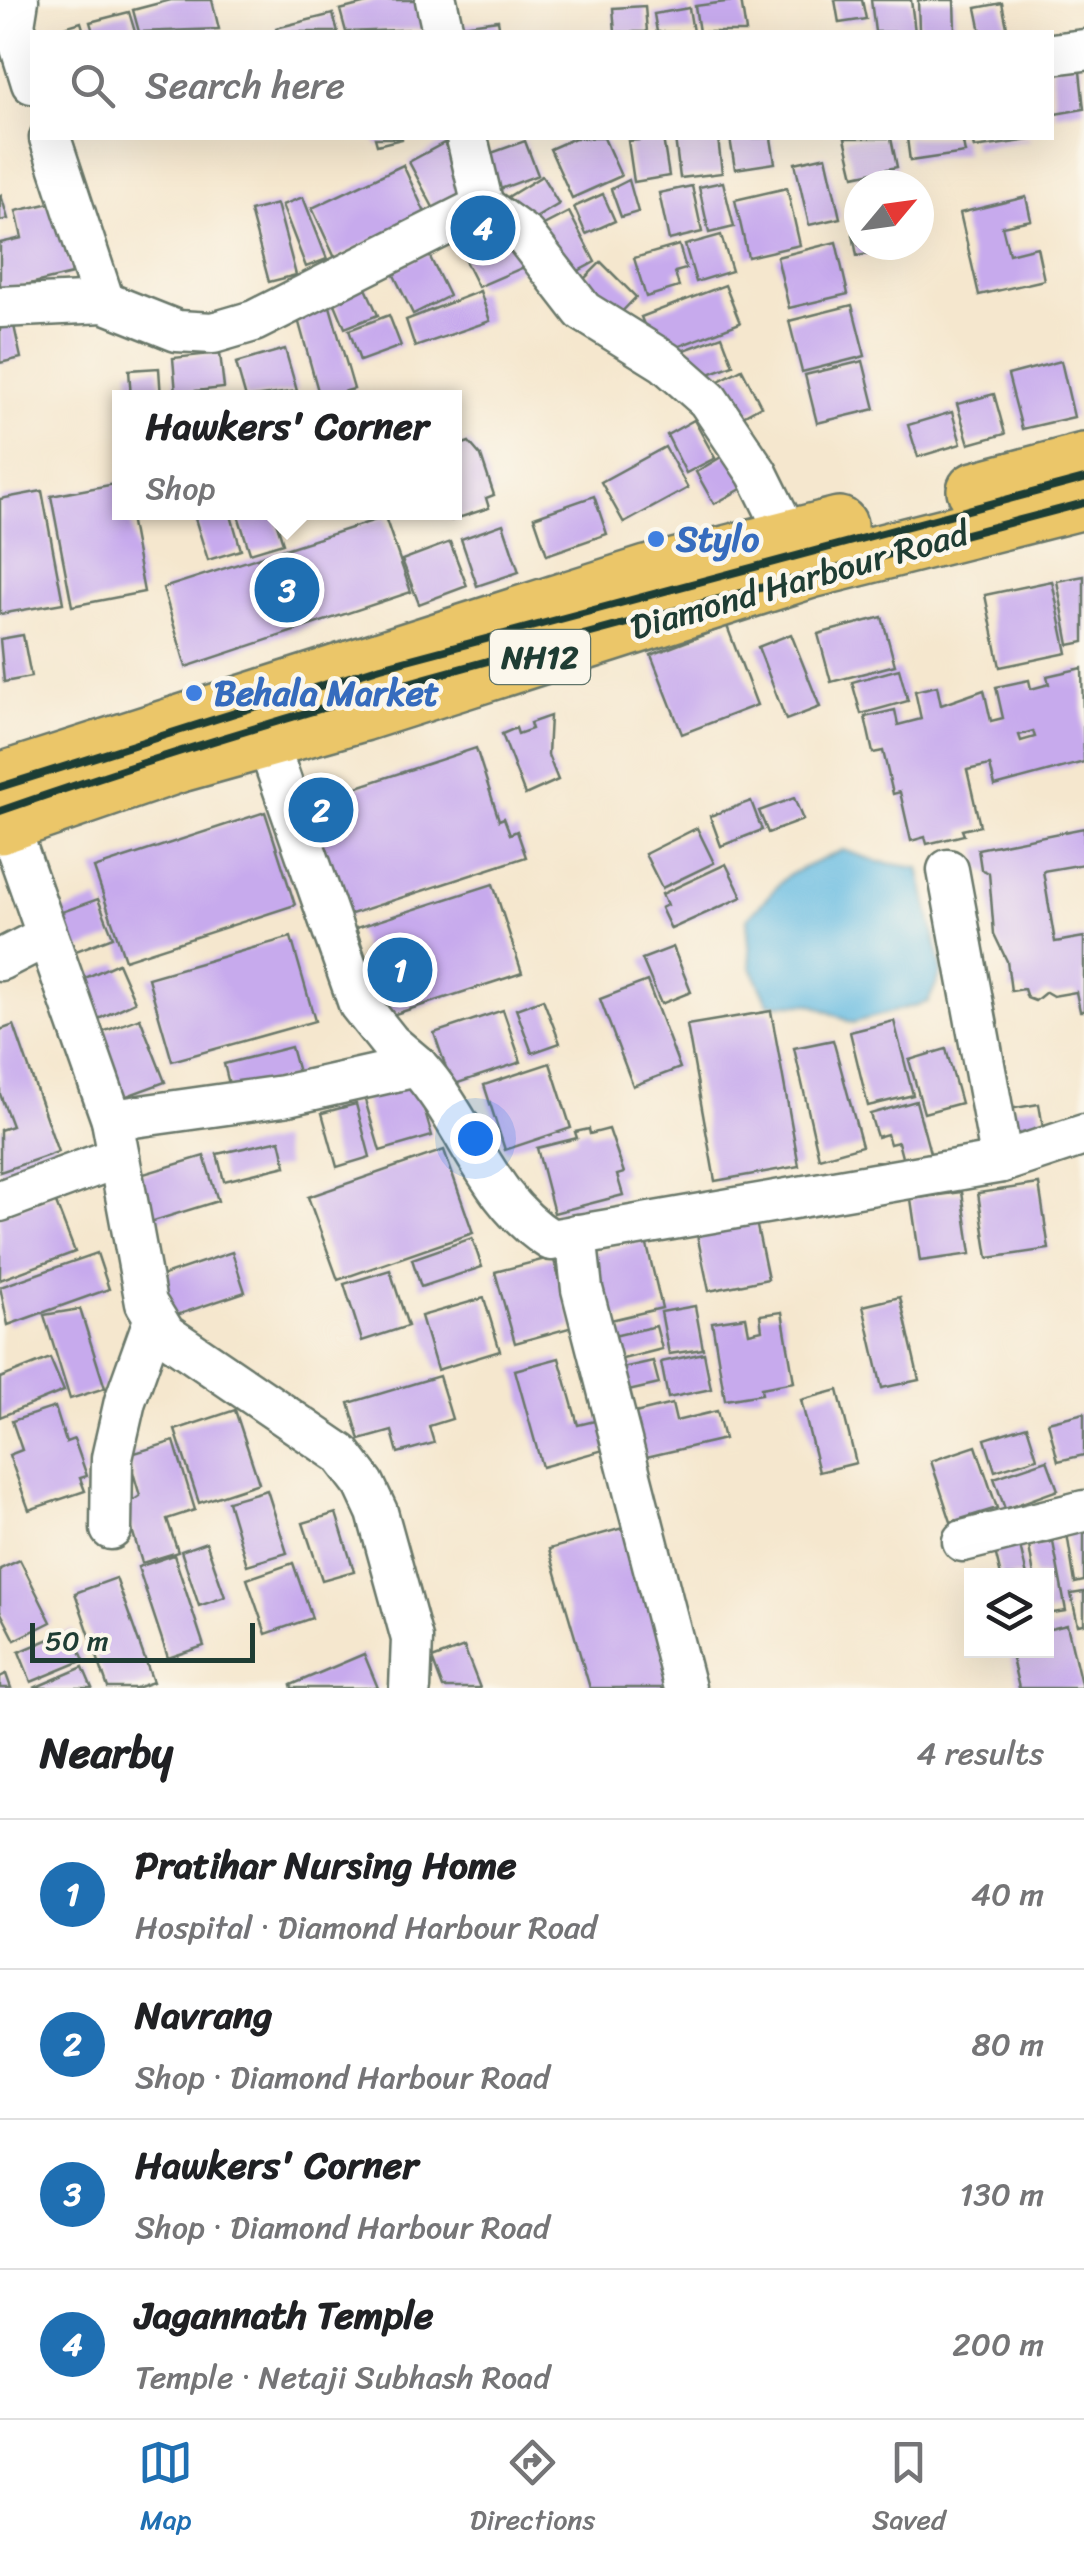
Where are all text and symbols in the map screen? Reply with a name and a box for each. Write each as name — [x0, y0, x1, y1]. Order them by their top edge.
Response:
search box — [30, 30, 1054, 140]
text: Search here — [145, 52, 345, 119]
icon: search — [65, 58, 120, 113]
north arrow — [844, 170, 934, 260]
pin: 4 — [450, 190, 516, 266]
popup — [112, 390, 462, 520]
text: Hawkers' Corner — [146, 393, 429, 460]
text: Shop — [146, 460, 216, 517]
street label: Diamond Harbour Road — [623, 501, 978, 658]
place label: Stylo — [675, 508, 759, 570]
marker: Stylo — [645, 528, 667, 550]
pin: 3 — [254, 552, 320, 628]
road number: NH12 — [490, 630, 590, 684]
place label: Behala Market — [214, 662, 440, 724]
marker: Behala Market — [183, 682, 205, 704]
pin: 2 — [288, 772, 354, 848]
pin: 1 — [368, 932, 432, 1008]
your location — [450, 1113, 501, 1164]
map controls — [964, 1568, 1054, 1658]
button: layers — [964, 1568, 1054, 1658]
text: 50 m — [45, 1616, 109, 1665]
scale bar — [30, 1618, 255, 1662]
text: Nearby — [40, 1716, 173, 1790]
text: 4 results — [916, 1725, 1044, 1782]
text: Pratihar Nursing Home — [135, 1832, 517, 1899]
text: 1 — [66, 1866, 79, 1923]
text: 40 m — [971, 1866, 1044, 1923]
text: Hospital · Diamond Harbour Road — [135, 1899, 597, 1956]
text: Navrang — [135, 1982, 273, 2049]
text: 2 — [63, 2016, 82, 2073]
text: 80 m — [972, 2016, 1044, 2073]
text: Shop · Diamond Harbour Road — [135, 2049, 550, 2106]
text: Hawkers' Corner — [135, 2132, 418, 2199]
text: 3 — [64, 2166, 81, 2223]
text: 130 m — [960, 2166, 1044, 2223]
text: Shop · Diamond Harbour Road — [135, 2199, 550, 2256]
text: Jagannath Temple — [135, 2282, 434, 2349]
text: 4 — [62, 2316, 83, 2373]
text: 200 m — [952, 2316, 1044, 2373]
text: Temple · Netaji Subhash Road — [135, 2349, 550, 2406]
tab: Map — [138, 2435, 193, 2544]
tab: Directions — [470, 2435, 595, 2544]
tab: Saved — [872, 2435, 946, 2544]

